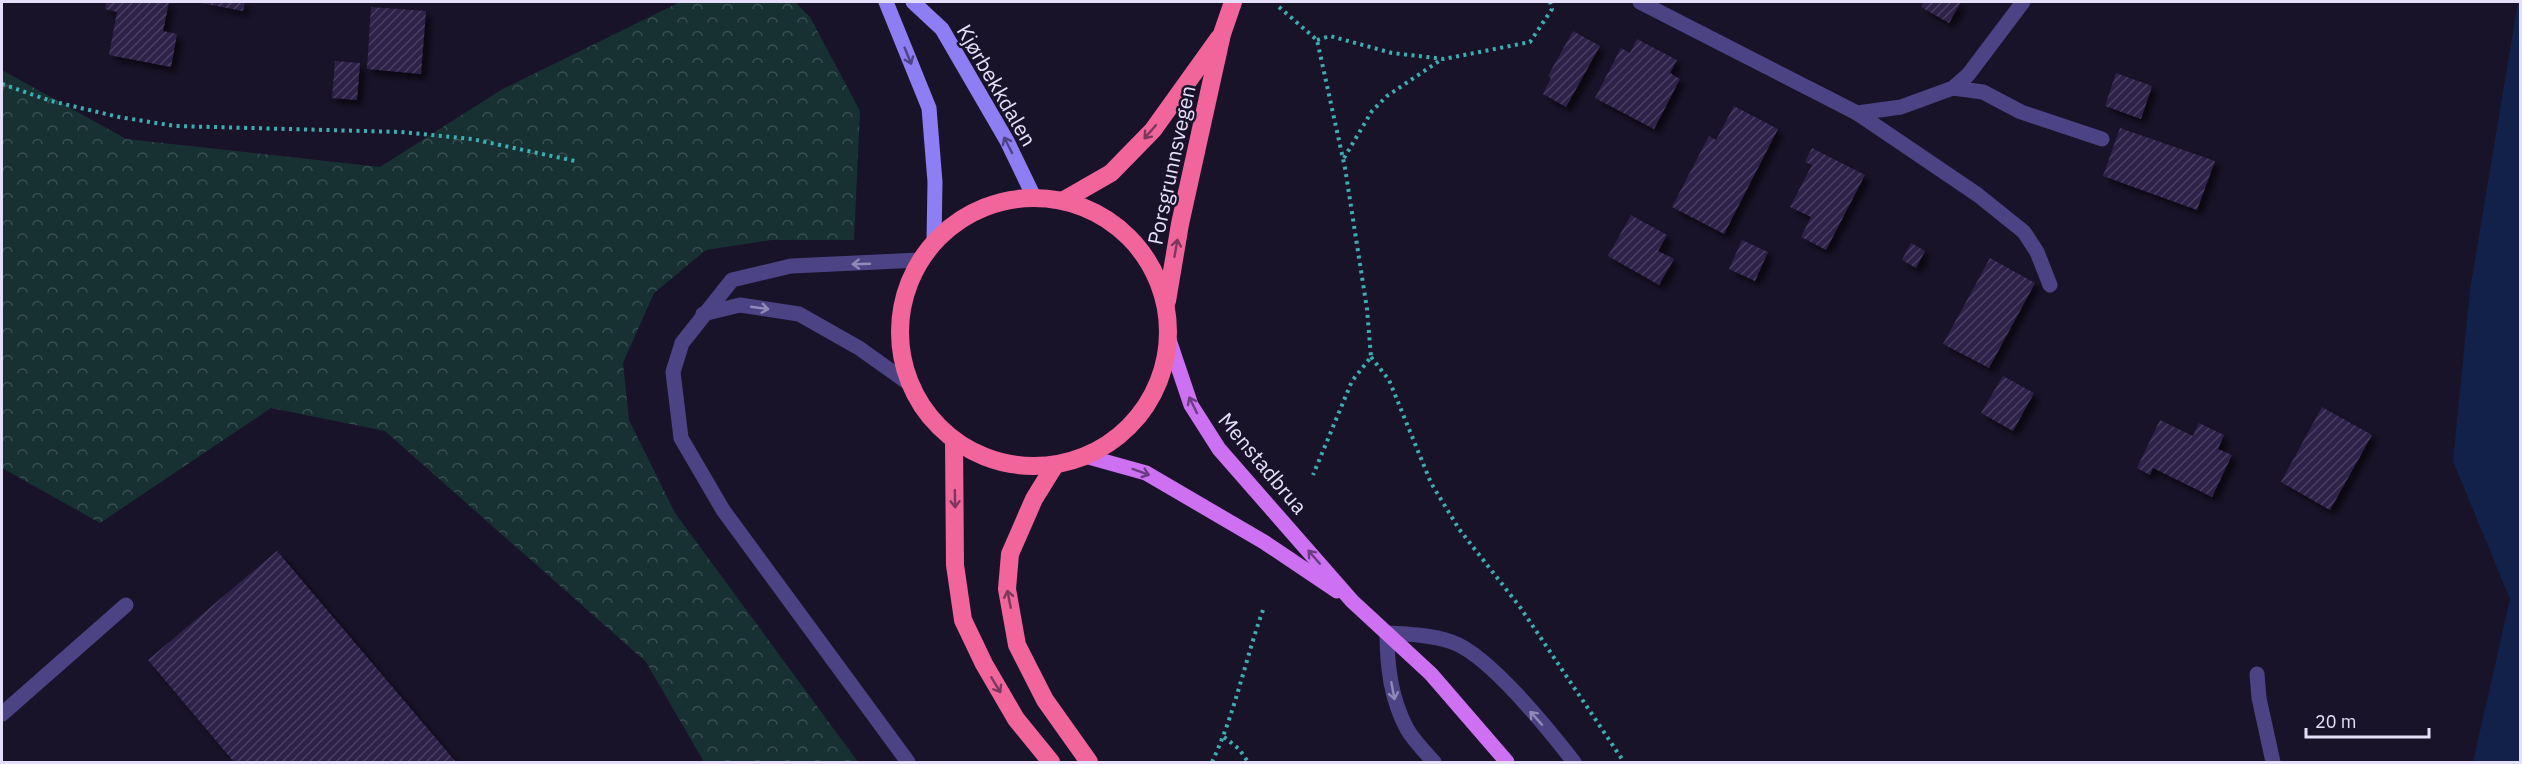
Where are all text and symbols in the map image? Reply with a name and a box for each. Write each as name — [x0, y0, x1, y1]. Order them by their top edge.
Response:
street label: Kjørbekkdalen — [951, 19, 1043, 151]
one-way arrow — [903, 46, 914, 65]
street label: Porsgrunnsvegen — [1140, 83, 1202, 247]
one-way arrow — [1143, 124, 1157, 139]
one-way arrow — [1002, 136, 1014, 154]
one-way arrow — [1171, 239, 1182, 259]
one-way arrow — [852, 258, 872, 269]
one-way arrow — [750, 303, 770, 314]
one-way arrow — [1186, 396, 1198, 414]
street label: Menstadbrua — [1212, 406, 1314, 520]
one-way arrow — [1131, 468, 1150, 479]
one-way arrow — [950, 488, 961, 508]
one-way arrow — [1307, 550, 1321, 565]
one-way arrow — [1003, 590, 1014, 610]
one-way arrow — [991, 676, 1003, 693]
one-way arrow — [1388, 681, 1399, 700]
scale bar — [2306, 701, 2429, 739]
text: 20 m — [2315, 710, 2357, 733]
one-way arrow — [1529, 711, 1543, 726]

